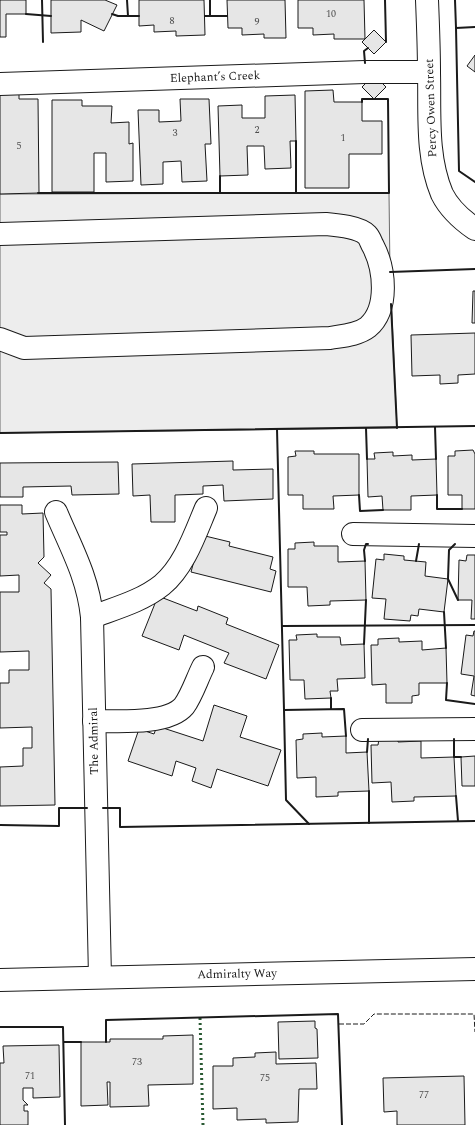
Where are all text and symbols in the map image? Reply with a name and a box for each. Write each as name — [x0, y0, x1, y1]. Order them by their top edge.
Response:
house number: 10 — [326, 6, 336, 22]
house number: 8 — [170, 13, 175, 29]
house number: 9 — [255, 14, 260, 30]
street label: Percy Owen Street — [420, 58, 442, 158]
street label: Elephant’s Creek — [169, 66, 261, 88]
house number: 2 — [255, 122, 260, 138]
house number: 3 — [173, 125, 178, 141]
house number: 1 — [341, 130, 346, 146]
house number: 5 — [17, 138, 22, 154]
street label: The Admiral — [84, 707, 104, 775]
street label: Admiralty Way — [197, 964, 278, 984]
house number: 73 — [132, 1054, 142, 1070]
house number: 71 — [25, 1068, 35, 1084]
house number: 75 — [260, 1070, 270, 1086]
house number: 77 — [419, 1087, 429, 1103]

